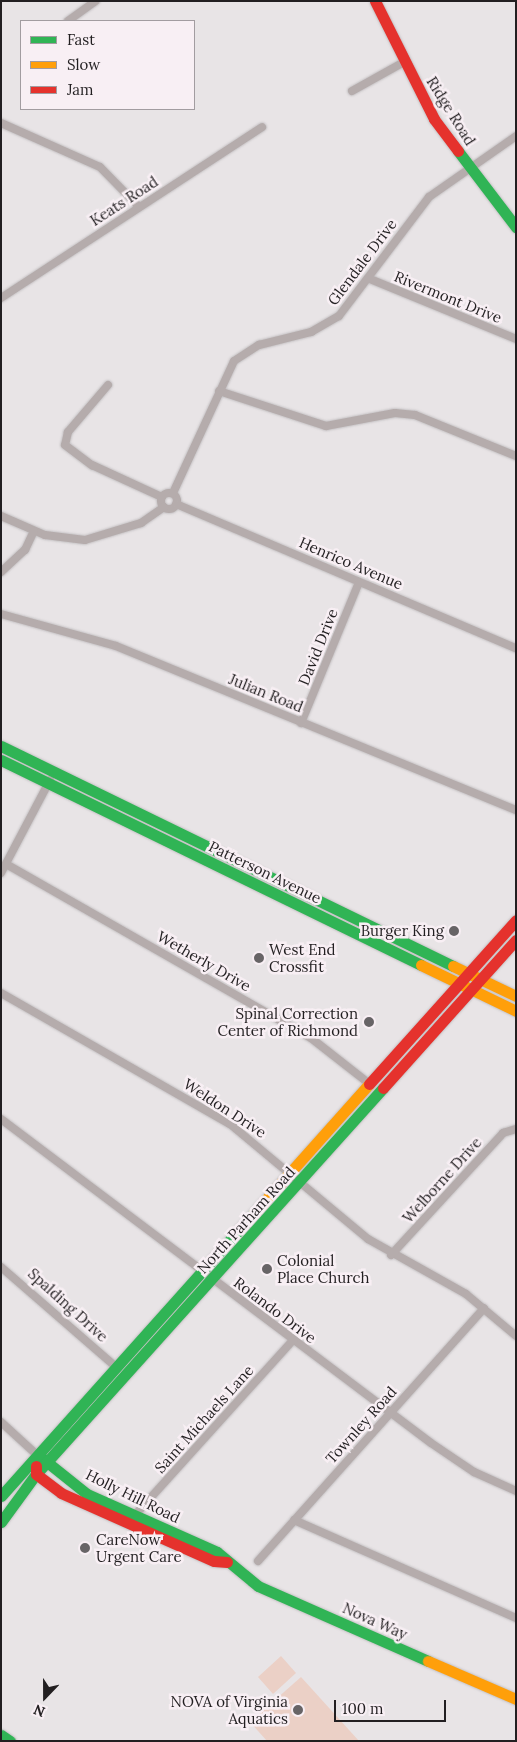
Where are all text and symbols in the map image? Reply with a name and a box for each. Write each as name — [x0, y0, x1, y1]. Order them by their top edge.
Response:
legend — [20, 20, 195, 110]
text: Fast — [67, 30, 95, 49]
text: Slow — [67, 55, 100, 74]
street label: Ridge Road — [423, 73, 479, 149]
text: Jam — [67, 80, 94, 99]
street label: Keats Road — [87, 172, 161, 230]
street label: Glendale Drive — [324, 215, 400, 309]
street label: Rivermont Drive — [392, 267, 504, 327]
street label: Henrico Avenue — [296, 533, 406, 593]
street label: David Drive — [295, 606, 341, 688]
street label: Julian Road — [226, 670, 306, 716]
street label: Patterson Avenue — [206, 837, 324, 907]
place label: Burger King — [361, 922, 444, 940]
marker: Burger King — [448, 925, 460, 937]
street label: Wetherly Drive — [154, 927, 254, 995]
place label: West End Crossfit — [269, 940, 336, 975]
marker: West End Crossfit — [253, 952, 265, 964]
place label: Spinal Correction Center of Richmond — [217, 1004, 358, 1039]
marker: Spinal Correction Center of Richmond — [362, 1015, 376, 1029]
street label: Weldon Drive — [180, 1075, 270, 1141]
street label: Welborne Drive — [399, 1133, 485, 1227]
street label: North Parham Road — [193, 1163, 299, 1277]
place label: Colonial Place Church — [277, 1251, 370, 1286]
marker: Colonial Place Church — [261, 1263, 273, 1275]
street label: Spalding Drive — [24, 1264, 112, 1346]
street label: Rolando Drive — [230, 1273, 320, 1347]
street label: Saint Michaels Lane — [151, 1361, 257, 1477]
street label: Townley Road — [322, 1383, 400, 1467]
street label: Holly Hill Road — [83, 1465, 183, 1527]
place label: CareNow Urgent Care — [96, 1530, 182, 1565]
marker: CareNow Urgent Care — [78, 1541, 92, 1555]
street label: Nova Way — [340, 1599, 410, 1643]
north arrow — [20, 1672, 70, 1722]
scale bar — [337, 1690, 450, 1722]
place label: NOVA of Virginia Aquatics — [171, 1692, 288, 1727]
text: 100 m — [342, 1699, 383, 1718]
text: N — [31, 1701, 48, 1721]
marker: NOVA of Virginia Aquatics — [292, 1704, 304, 1716]

